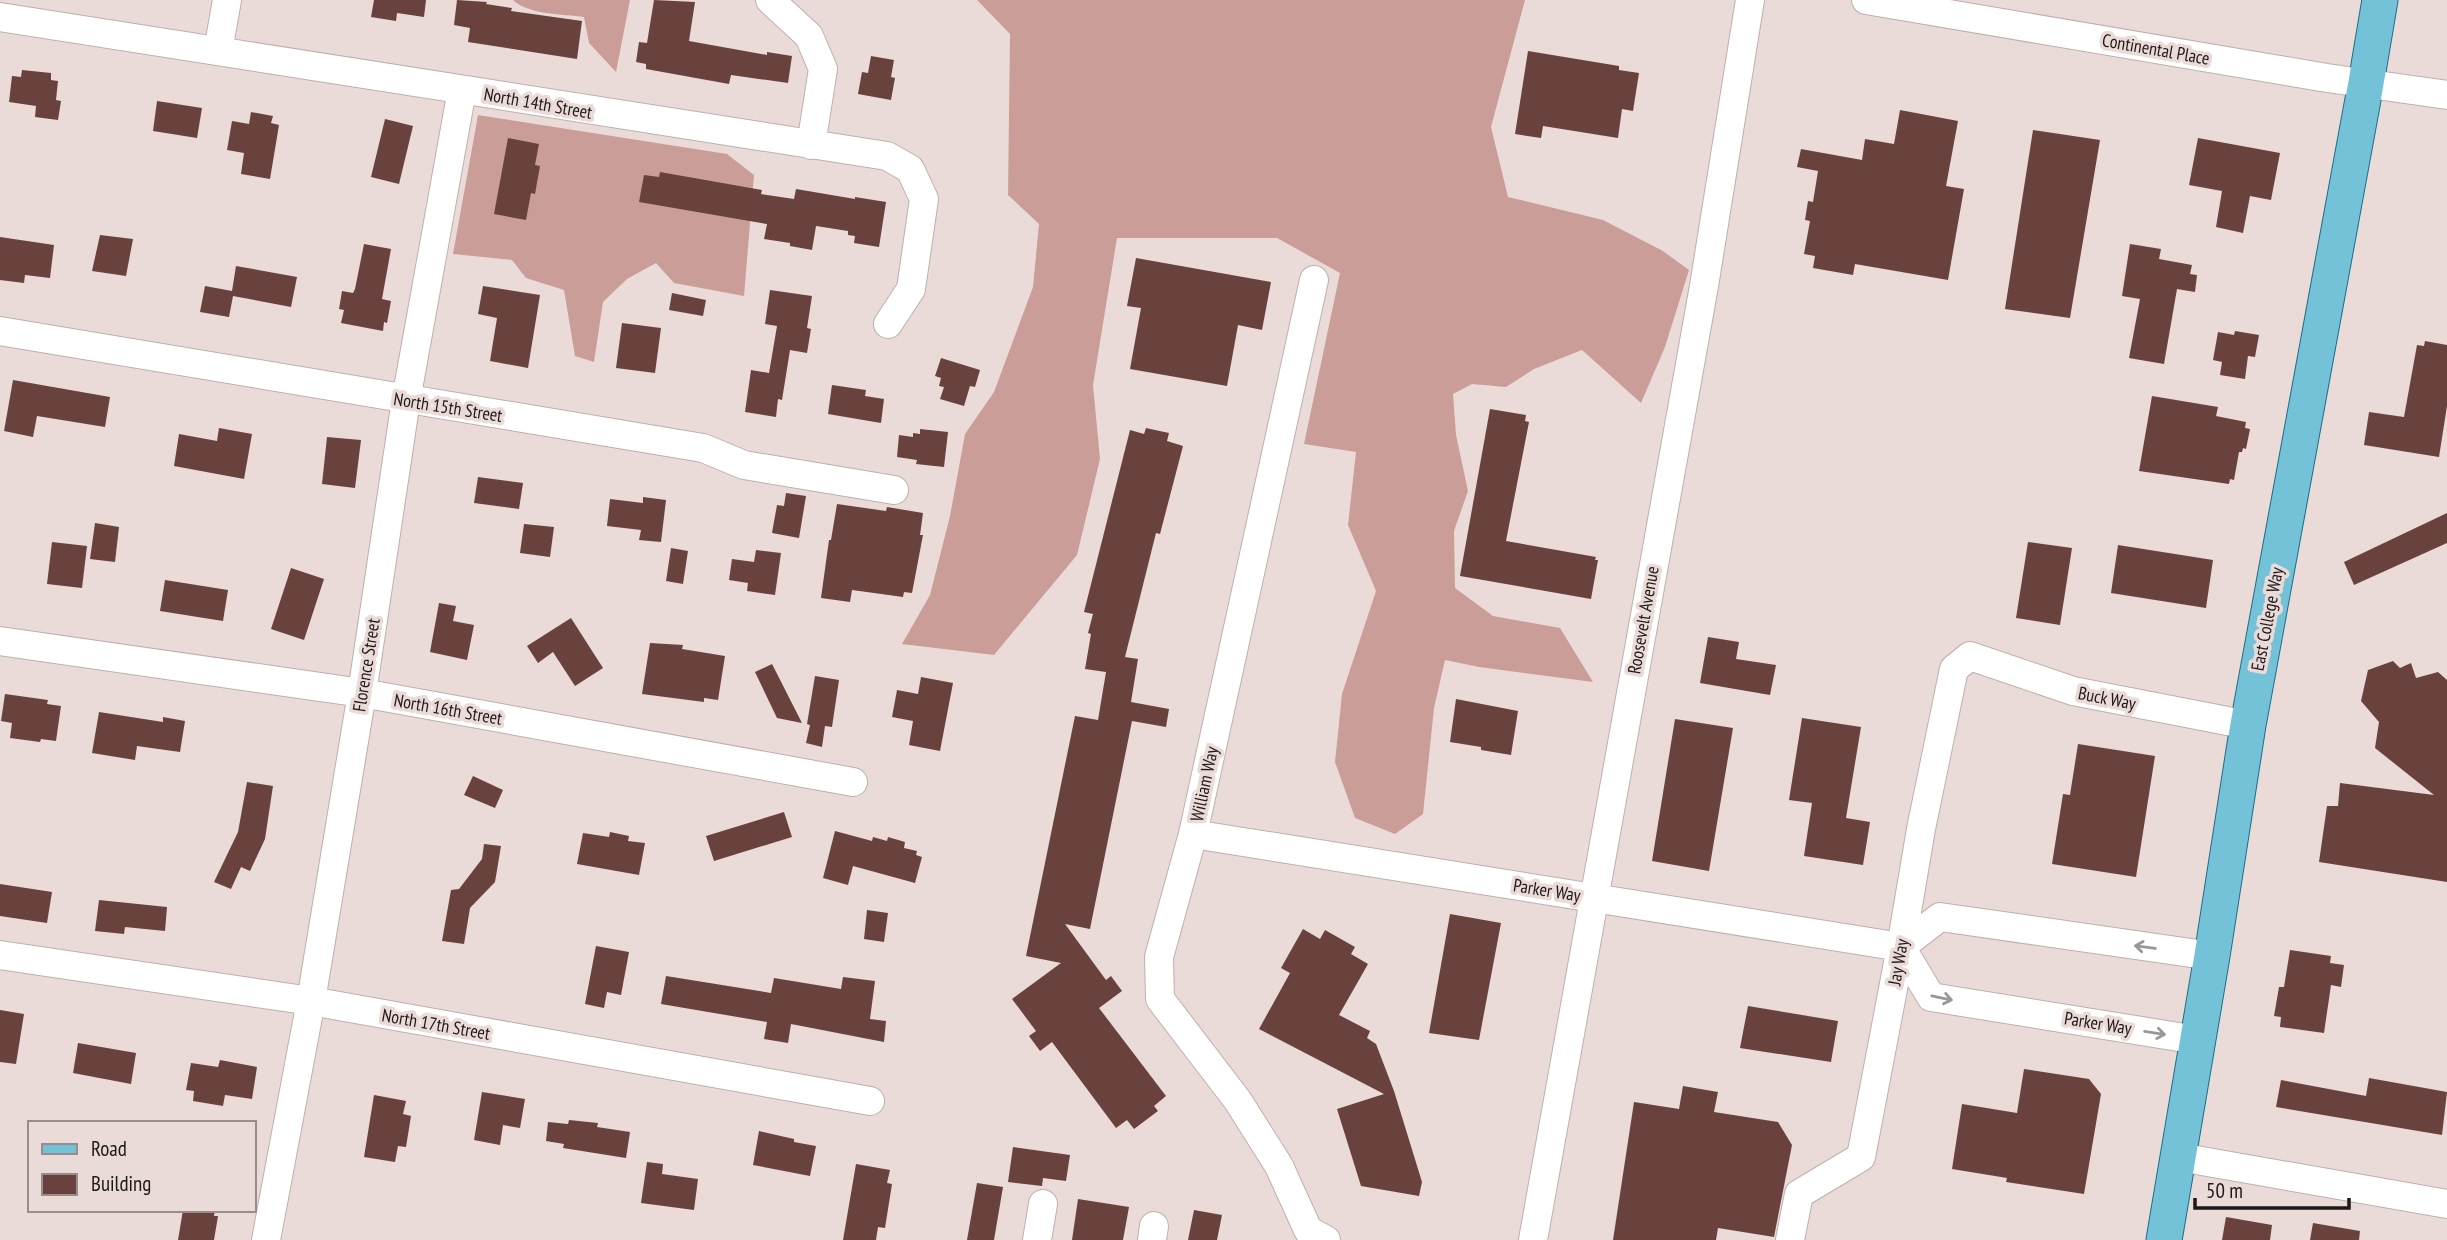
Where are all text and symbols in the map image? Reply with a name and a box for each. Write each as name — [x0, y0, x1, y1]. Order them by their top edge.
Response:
street label: Continental Place — [2100, 28, 2212, 70]
street label: North 14th Street — [482, 82, 594, 124]
street label: North 15th Street — [392, 387, 504, 427]
street label: Roosevelt Avenue — [1622, 564, 1664, 676]
street label: East College Way — [2246, 565, 2288, 673]
street label: Florence Street — [347, 617, 385, 713]
street label: Buck Way — [2076, 681, 2138, 715]
street label: North 16th Street — [392, 688, 504, 730]
street label: William Way — [1185, 744, 1223, 824]
street label: Parker Way — [1512, 873, 1583, 907]
street label: Jay Way — [1882, 937, 1913, 988]
one-way arrow — [2134, 940, 2157, 953]
one-way arrow — [1930, 991, 1953, 1005]
street label: North 17th Street — [380, 1003, 492, 1045]
street label: Parker Way — [2063, 1006, 2134, 1040]
one-way arrow — [2143, 1027, 2166, 1040]
legend — [28, 1121, 256, 1212]
text: Road — [91, 1135, 127, 1162]
scale bar — [2195, 1166, 2349, 1210]
text: Building — [91, 1170, 151, 1197]
text: 50 m — [2206, 1177, 2243, 1204]

